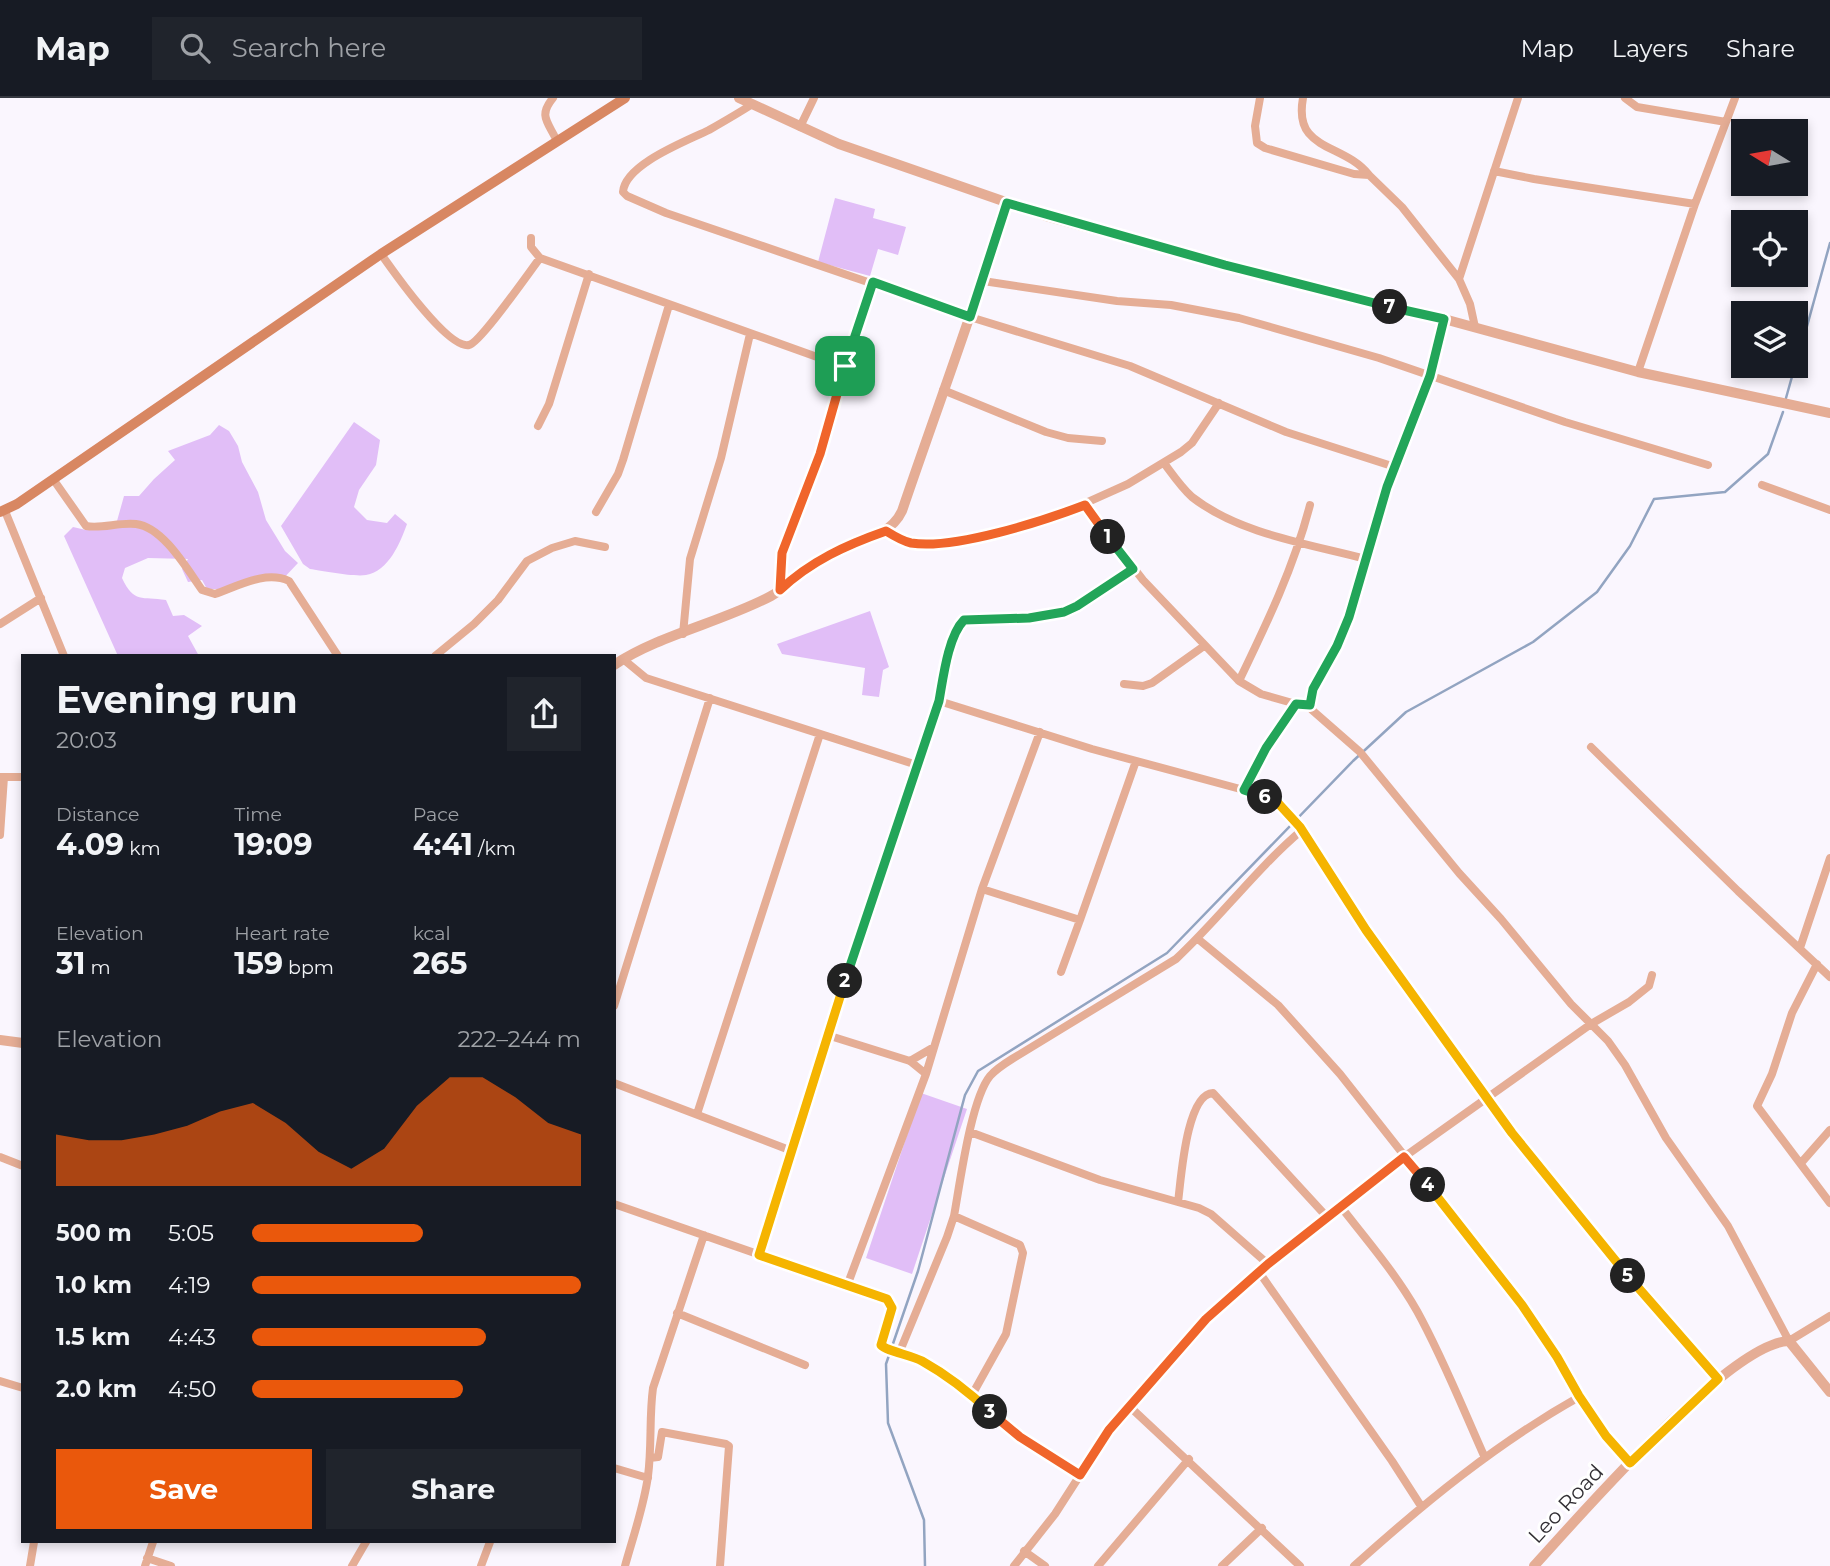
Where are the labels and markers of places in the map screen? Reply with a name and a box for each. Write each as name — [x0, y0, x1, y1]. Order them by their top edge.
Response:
pin: 7 — [1372, 290, 1408, 325]
pin — [815, 336, 875, 396]
pin: 1 — [1090, 520, 1126, 555]
pin: 6 — [1248, 780, 1282, 814]
pin: 2 — [828, 964, 862, 998]
pin: 4 — [1410, 1168, 1446, 1202]
pin: 5 — [1610, 1258, 1646, 1294]
pin: 3 — [972, 1394, 1007, 1430]

